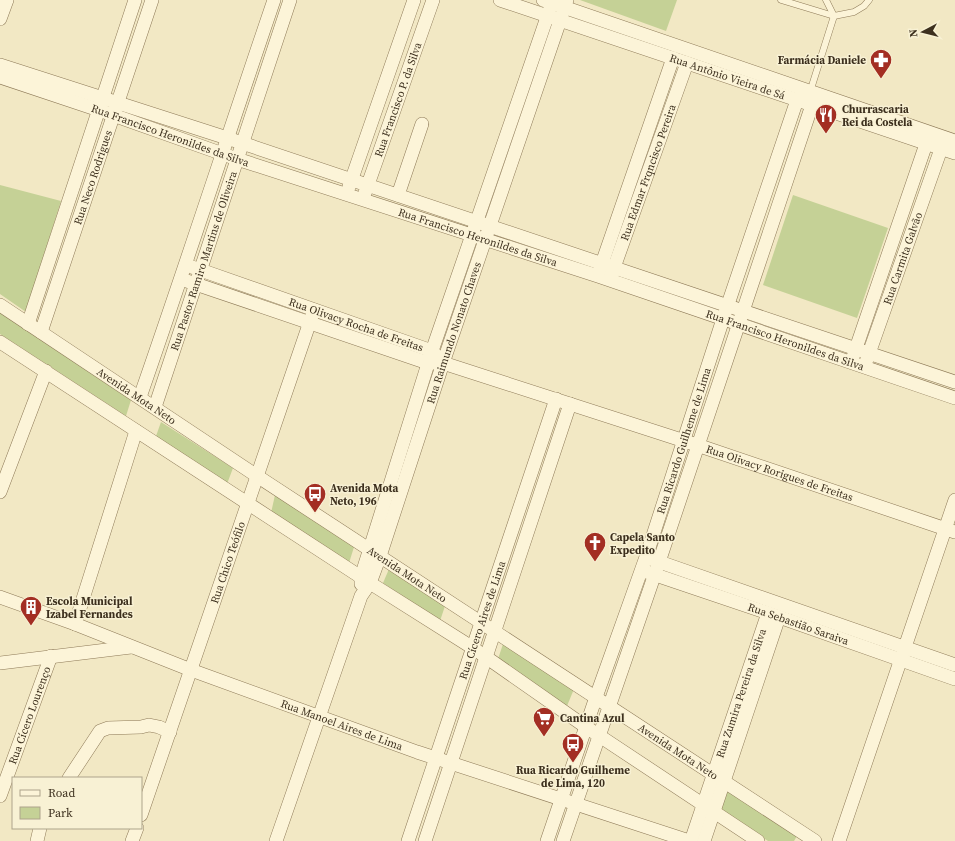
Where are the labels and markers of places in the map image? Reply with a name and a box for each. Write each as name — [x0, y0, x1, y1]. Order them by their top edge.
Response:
pharmacy icon: Farmácia Daniele — [868, 47, 894, 80]
place label: Farmácia Daniele — [778, 53, 866, 68]
restaurant icon: Churrascaria Rei da Costela — [813, 102, 839, 135]
place label: Churrascaria Rei da Costela — [842, 102, 912, 130]
bus stop icon: Avenida Mota Neto, 196 — [302, 481, 328, 514]
place label: Avenida Mota Neto, 196 — [330, 481, 399, 509]
church icon: Capela Santo Expedito — [582, 530, 608, 563]
place label: Capela Santo Expedito — [610, 530, 675, 558]
building icon: Escola Municipal Izabel Fernandes — [18, 594, 44, 627]
place label: Escola Municipal Izabel Fernandes — [46, 594, 133, 622]
supermarket icon: Cantina Azul — [531, 705, 557, 738]
place label: Cantina Azul — [560, 711, 625, 726]
bus stop icon: Rua Ricardo Guilheme de Lima, 120 — [560, 731, 586, 764]
place label: Rua Ricardo Guilheme de Lima, 120 — [516, 763, 630, 791]

